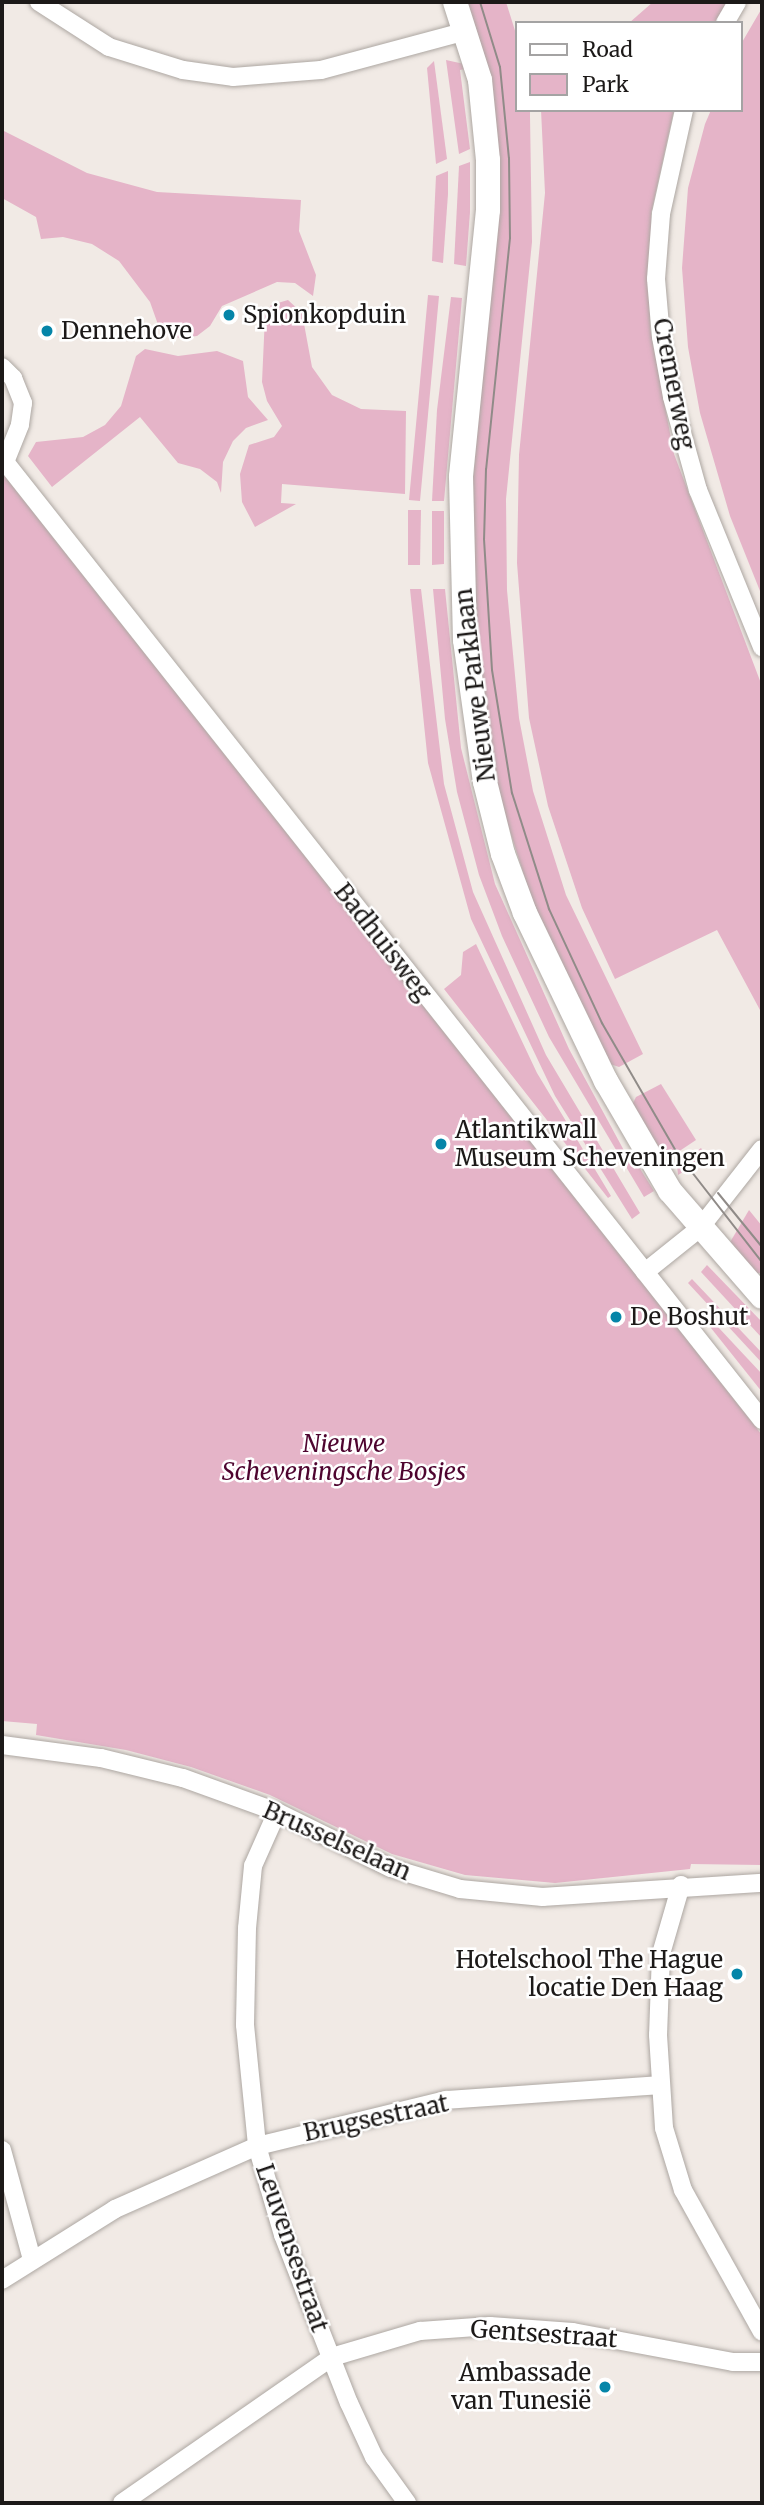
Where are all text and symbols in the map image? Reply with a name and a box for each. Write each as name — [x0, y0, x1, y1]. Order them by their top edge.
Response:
legend — [516, 21, 743, 112]
text: Road — [582, 36, 633, 63]
text: Park — [582, 71, 629, 98]
place label: Spionkopduin — [243, 301, 406, 329]
marker: Spionkopduin — [221, 307, 237, 323]
street label: Cremerweg — [647, 316, 701, 452]
place label: Dennehove — [61, 317, 192, 345]
marker: Dennehove — [39, 323, 55, 339]
street label: Nieuwe Parklaan — [449, 587, 501, 783]
street label: Badhuisweg — [328, 878, 438, 1006]
place label: Atlantikwall Museum Scheveningen — [455, 1116, 725, 1172]
marker: Atlantikwall Museum Scheveningen — [433, 1136, 449, 1152]
place label: De Boshut — [630, 1303, 748, 1331]
marker: De Boshut — [608, 1309, 624, 1325]
park label: Nieuwe Scheveningsche Bosjes — [222, 1430, 466, 1486]
street label: Brusselselaan — [259, 1796, 415, 1886]
place label: Hotelschool The Hague locatie Den Haag — [455, 1946, 723, 2002]
marker: Hotelschool The Hague locatie Den Haag — [729, 1966, 745, 1982]
street label: Brugsestraat — [301, 2089, 451, 2147]
street label: Leuvensestraat — [250, 2160, 334, 2336]
street label: Gentsestraat — [470, 2315, 618, 2353]
place label: Ambassade van Tunesië — [451, 2359, 591, 2415]
marker: Ambassade van Tunesië — [597, 2379, 613, 2395]

